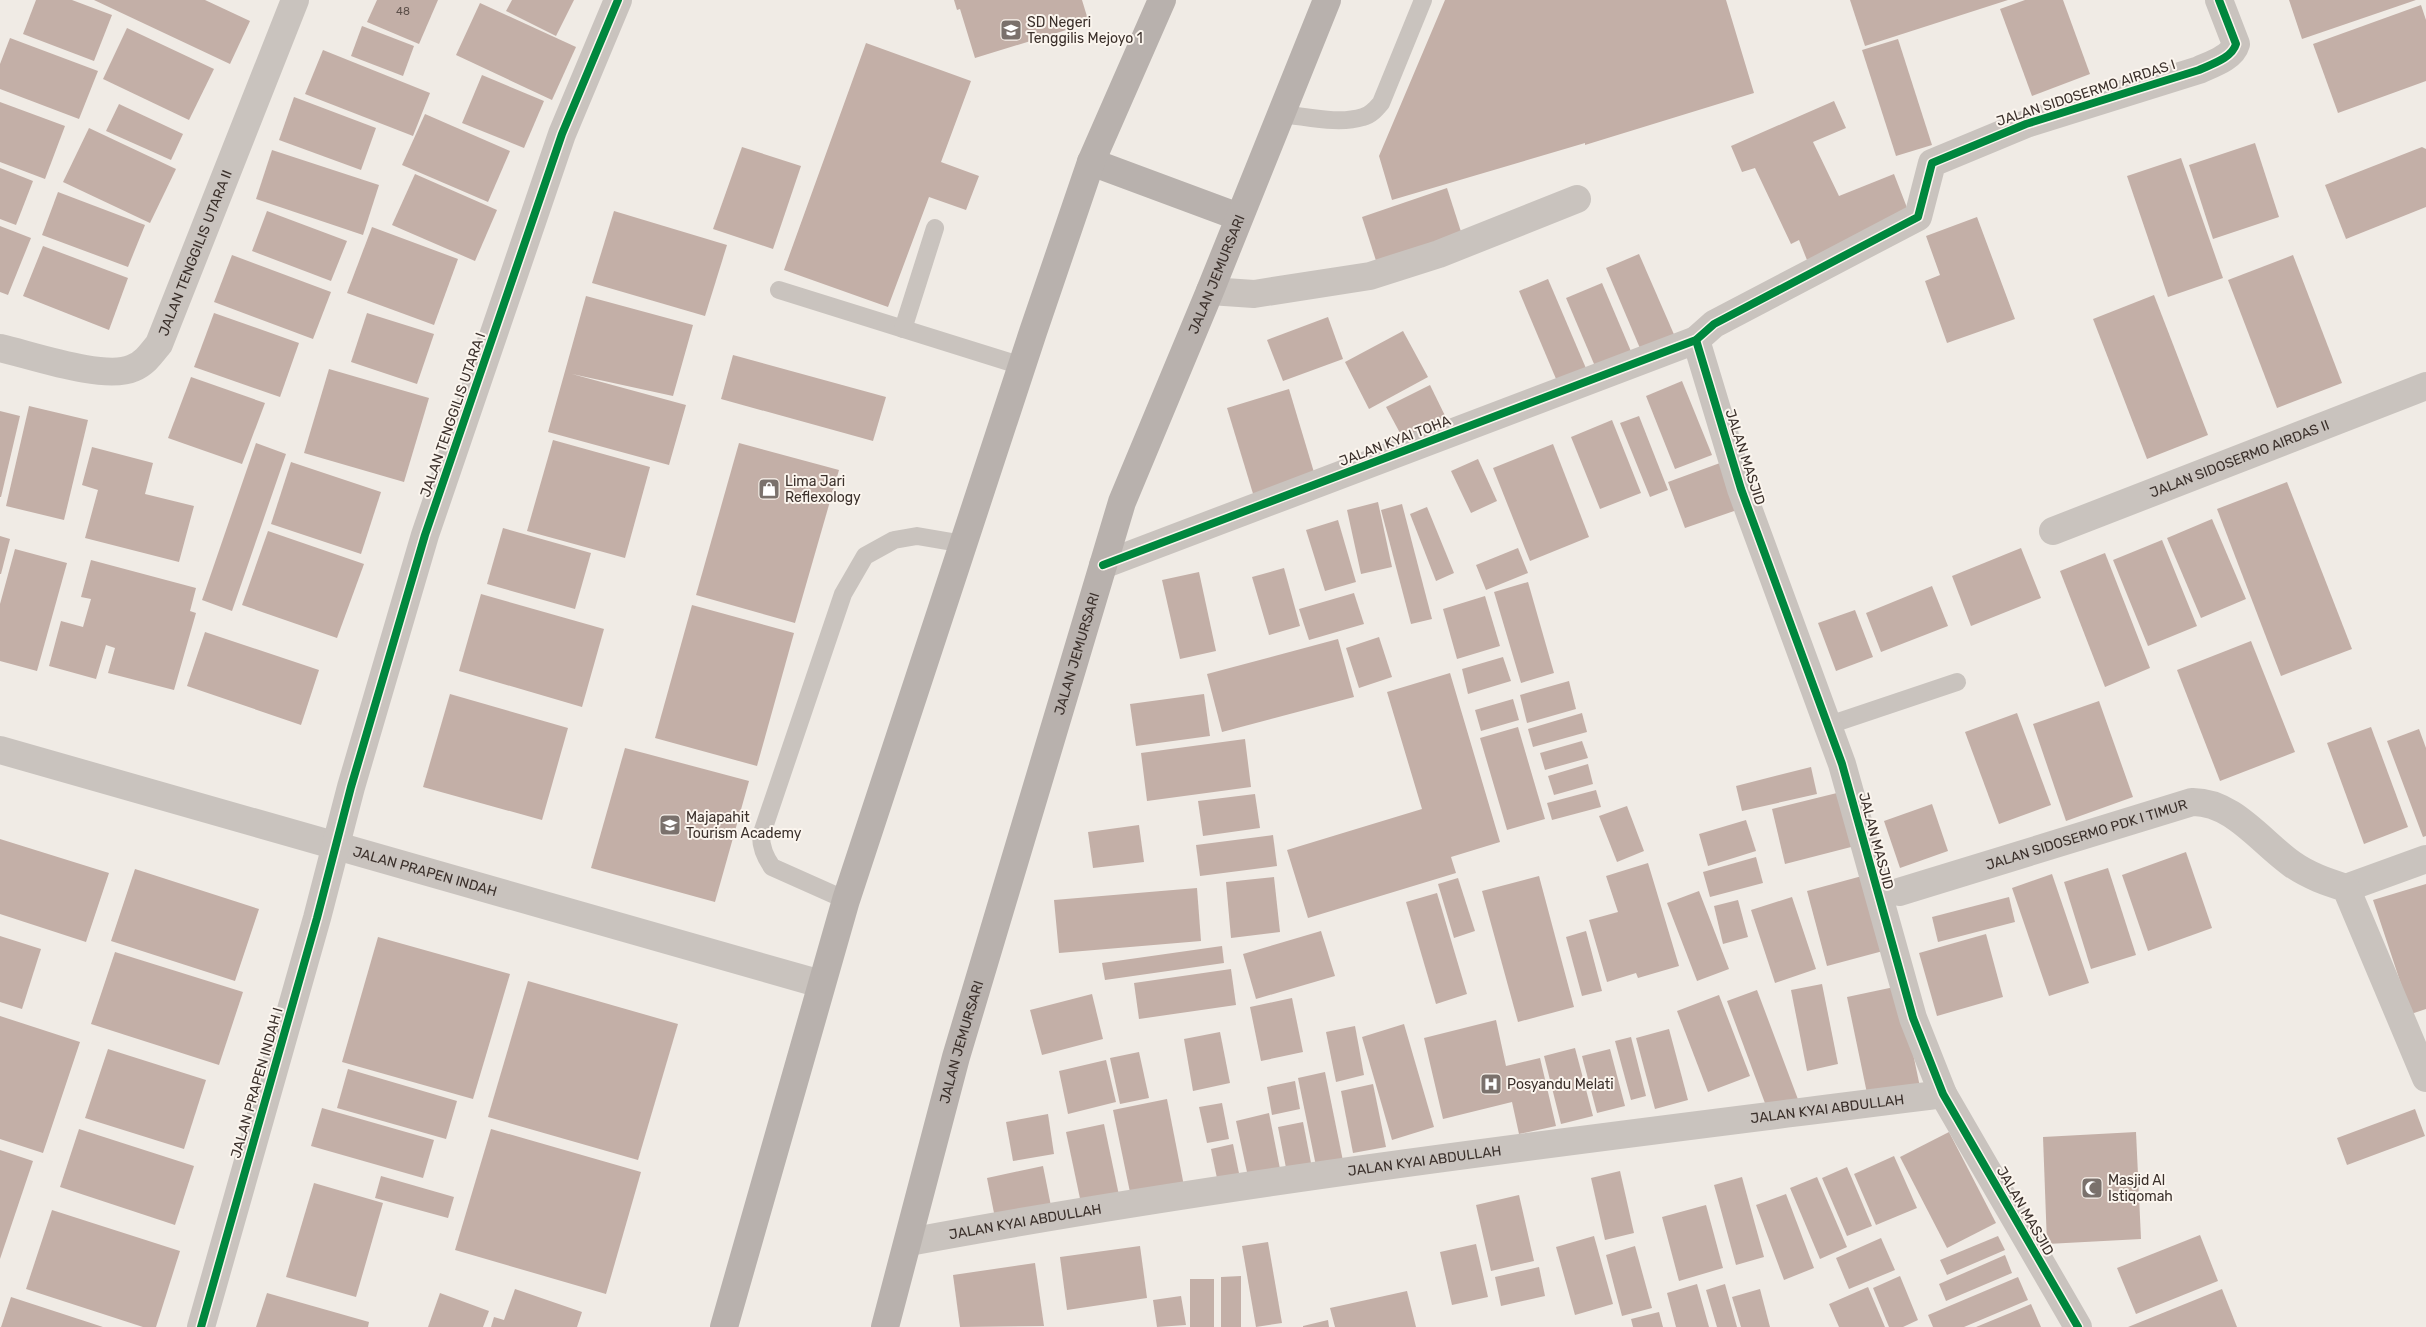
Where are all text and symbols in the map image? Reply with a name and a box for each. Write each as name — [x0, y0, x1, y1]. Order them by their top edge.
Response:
house number: 48 — [396, 5, 410, 18]
place label: SD Negeri Tenggilis Mejoyo 1 — [1027, 14, 1143, 47]
school or university icon: SD Negeri Tenggilis Mejoyo 1 — [999, 18, 1023, 42]
street label: JALAN SIDOSERMO AIRDAS I — [1994, 56, 2178, 130]
street label: JALAN TENGGILIS UTARA II — [155, 167, 235, 338]
street label: JALAN JEMURSARI — [1185, 212, 1248, 336]
street label: JALAN TENGGILIS UTARA I — [417, 330, 489, 500]
street label: JALAN MASJID — [1721, 407, 1769, 507]
street label: JALAN KYAI TOHA — [1337, 412, 1454, 470]
street label: JALAN SIDOSERMO AIRDAS II — [2147, 416, 2332, 501]
place label: Lima Jari Reflexology — [785, 473, 861, 506]
shop icon: Lima Jari Reflexology — [757, 477, 781, 501]
street label: JALAN JEMURSARI — [1050, 591, 1103, 717]
street label: JALAN MASJID — [1855, 791, 1897, 891]
street label: JALAN SIDOSERMO PDK I TIMUR — [1983, 795, 2189, 873]
place label: Majapahit Tourism Academy — [686, 809, 802, 842]
school or university icon: Majapahit Tourism Academy — [658, 813, 682, 837]
street label: JALAN PRAPEN INDAH — [351, 843, 499, 900]
street label: JALAN JEMURSARI — [936, 979, 987, 1105]
street label: JALAN PRAPEN INDAH I — [227, 1006, 287, 1160]
hospital icon: Posyandu Melati — [1479, 1072, 1503, 1096]
place label: Posyandu Melati — [1507, 1076, 1614, 1093]
street label: JALAN KYAI ABDULLAH — [1749, 1091, 1905, 1127]
street label: JALAN KYAI ABDULLAH — [1347, 1142, 1502, 1180]
street label: JALAN MASJID — [1993, 1163, 2057, 1259]
place label: Masjid Al Istiqomah — [2108, 1172, 2173, 1205]
mosque icon: Masjid Al Istiqomah — [2080, 1176, 2104, 1200]
street label: JALAN KYAI ABDULLAH — [947, 1200, 1103, 1243]

